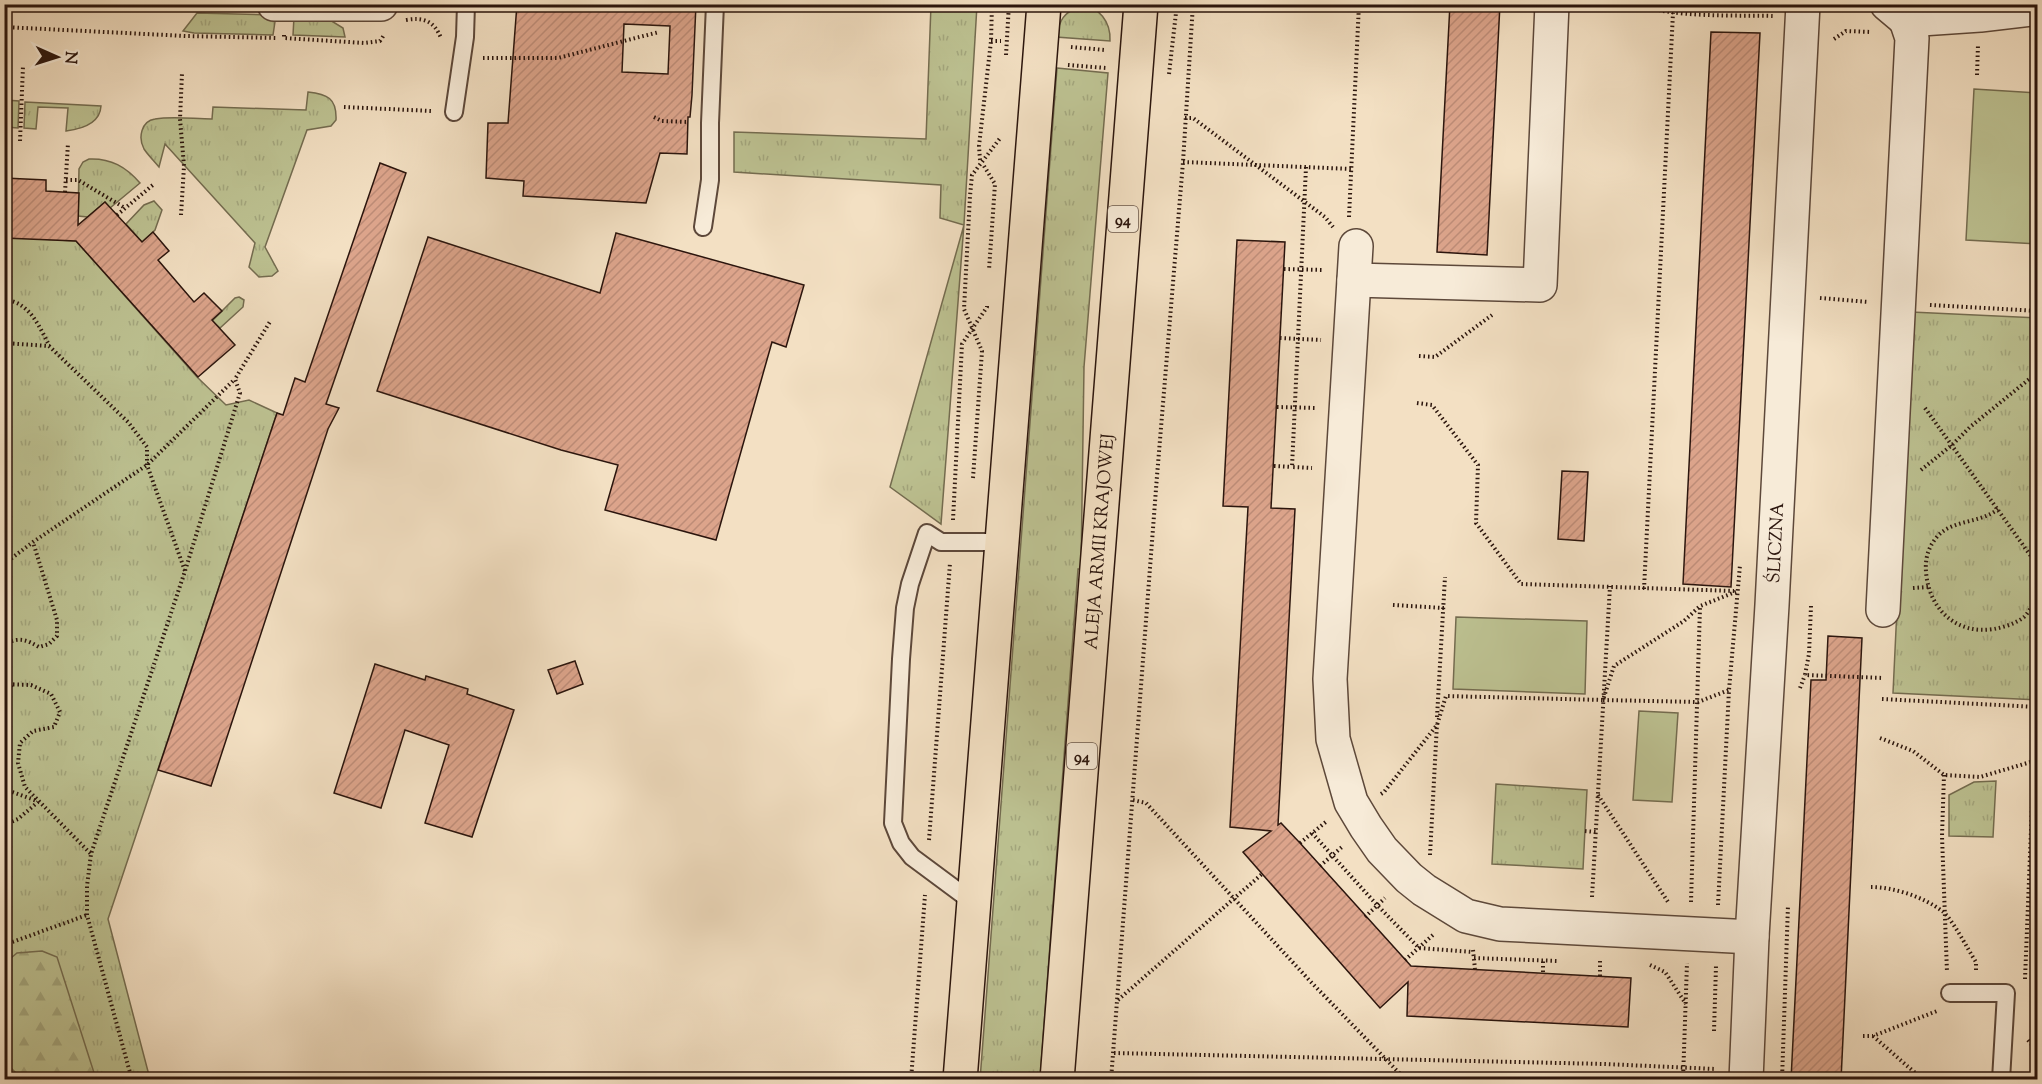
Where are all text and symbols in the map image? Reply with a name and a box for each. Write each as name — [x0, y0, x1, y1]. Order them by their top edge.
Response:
north arrow — [27, 27, 87, 87]
text: N — [58, 51, 81, 65]
road number: 94 — [1108, 206, 1138, 232]
street label: ALEJA ARMII KRAJOWEJ — [1080, 433, 1122, 651]
street label: ŚLICZNA — [1761, 501, 1792, 584]
road number: 94 — [1067, 743, 1097, 769]

